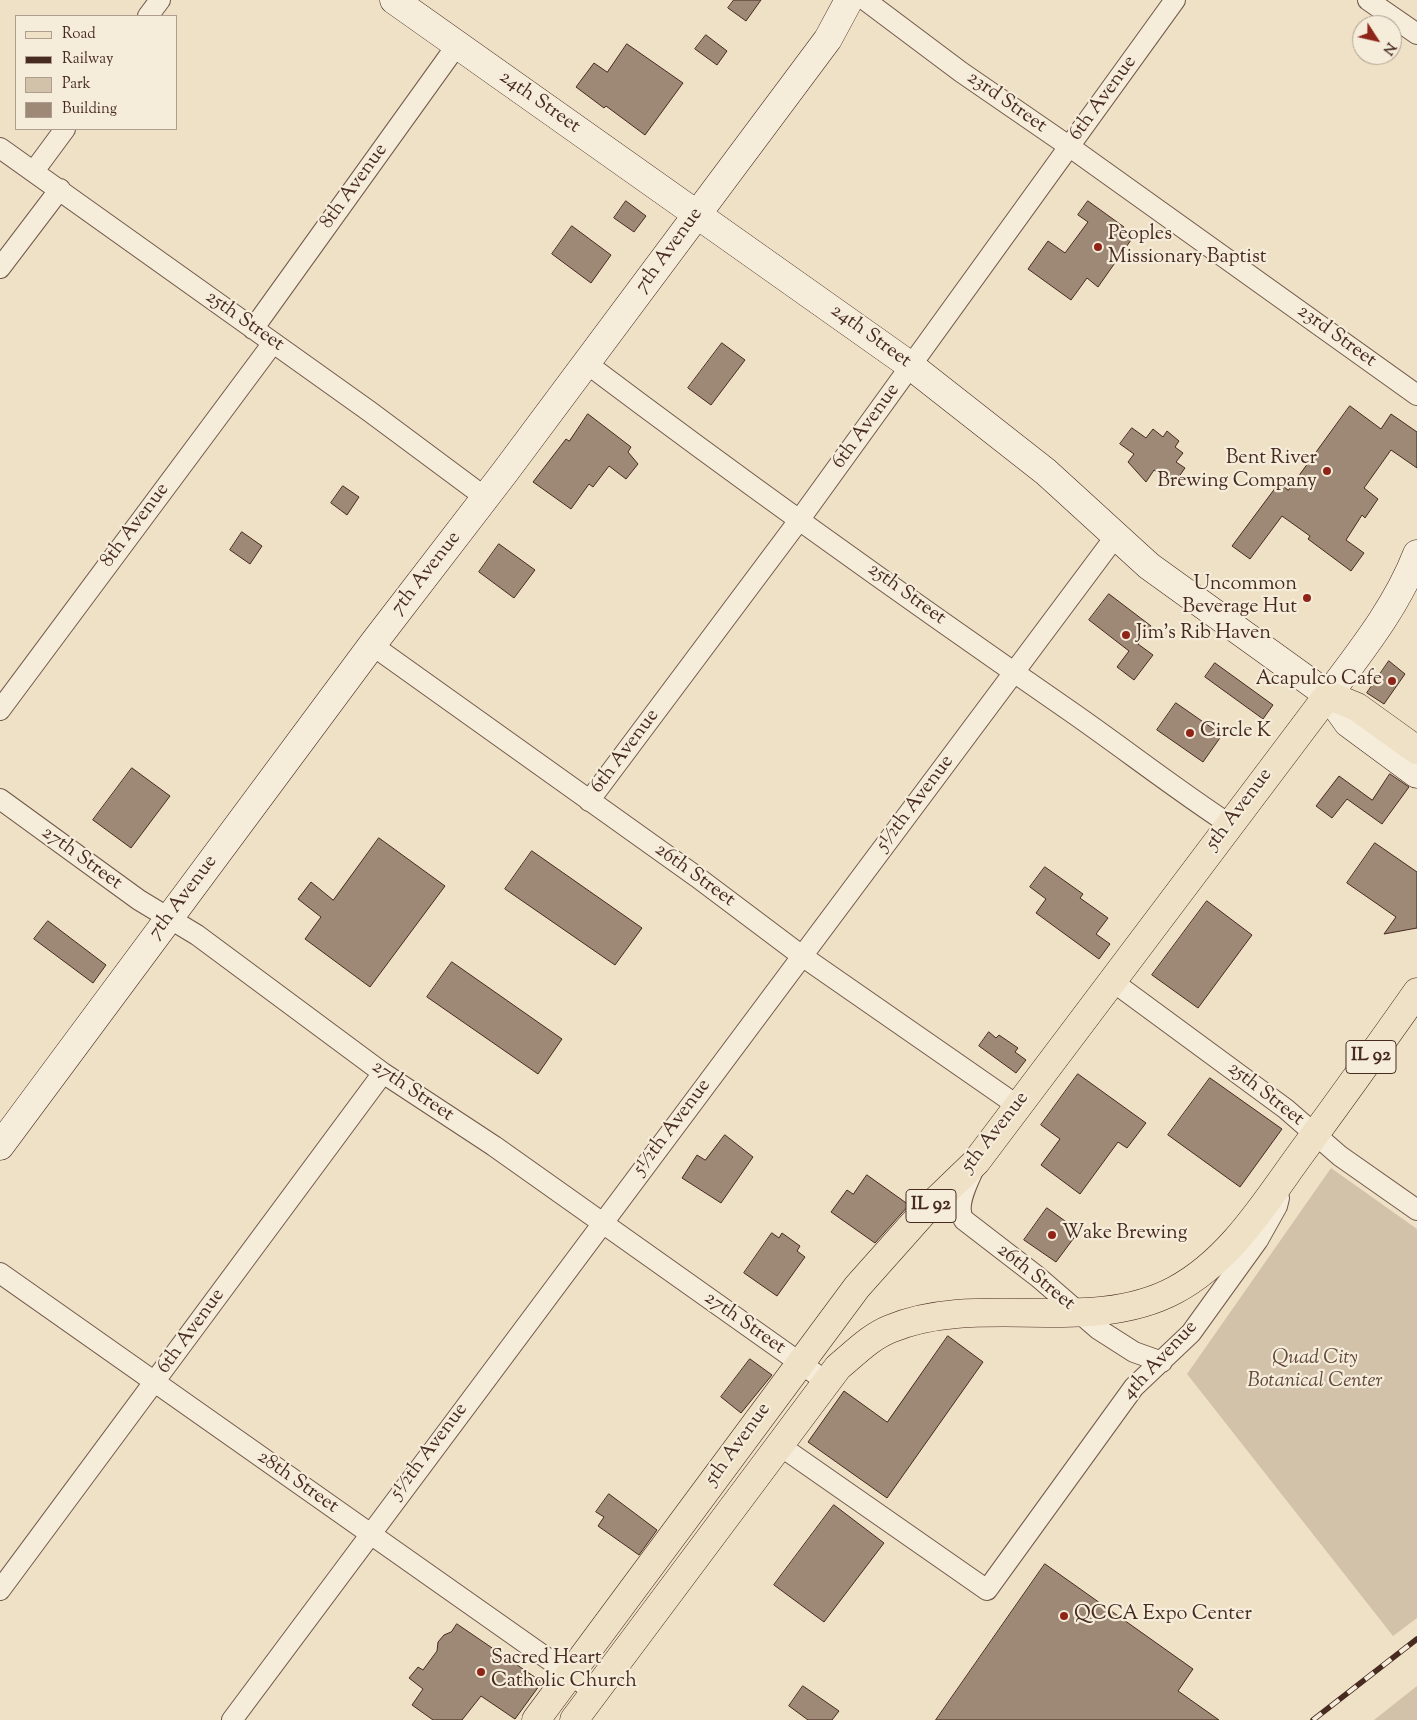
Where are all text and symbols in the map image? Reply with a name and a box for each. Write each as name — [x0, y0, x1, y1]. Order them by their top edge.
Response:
legend — [15, 15, 178, 130]
north arrow — [1352, 15, 1402, 65]
text: Road — [62, 24, 96, 45]
text: N — [1377, 38, 1400, 58]
text: Railway — [62, 49, 113, 70]
street label: 6th Avenue — [1065, 52, 1143, 146]
street label: 24th Street — [494, 66, 584, 140]
street label: 23rd Street — [961, 67, 1051, 139]
text: Park — [62, 74, 91, 95]
text: Building — [62, 99, 117, 120]
street label: 8th Avenue — [316, 140, 394, 234]
street label: 7th Avenue — [631, 204, 709, 298]
place label: Peoples Missionary Baptist — [1108, 224, 1267, 271]
marker: Peoples Missionary Baptist — [1092, 241, 1104, 253]
street label: 25th Street — [200, 286, 288, 358]
street label: 24th Street — [825, 300, 915, 374]
street label: 23rd Street — [1292, 300, 1380, 374]
street label: 6th Avenue — [828, 380, 906, 474]
place label: Bent River Brewing Company — [1157, 448, 1317, 495]
marker: Bent River Brewing Company — [1321, 465, 1333, 477]
street label: 8th Avenue — [96, 479, 176, 573]
street label: 7th Avenue — [387, 527, 467, 621]
street label: 25th Street — [862, 559, 950, 631]
place label: Uncommon Beverage Hut — [1182, 574, 1297, 621]
marker: Uncommon Beverage Hut — [1301, 592, 1313, 604]
place label: Jim's Rib Haven — [1136, 623, 1271, 647]
marker: Jim's Rib Haven — [1120, 629, 1132, 641]
place label: Acapulco Cafe — [1256, 669, 1382, 693]
marker: Acapulco Cafe — [1386, 675, 1398, 687]
street label: 6th Avenue — [586, 705, 666, 799]
place label: Circle K — [1200, 721, 1271, 745]
marker: Circle K — [1184, 727, 1196, 739]
street label: 5½th Avenue — [872, 751, 960, 857]
street label: 5th Avenue — [1201, 764, 1279, 856]
street label: 27th Street — [36, 822, 126, 896]
street label: 26th Street — [649, 839, 739, 913]
street label: 7th Avenue — [144, 851, 224, 945]
road number: IL 92 — [1346, 1040, 1396, 1074]
street label: 27th Street — [366, 1056, 458, 1128]
street label: 25th Street — [1222, 1058, 1308, 1132]
street label: 5½th Avenue — [629, 1075, 717, 1181]
street label: 5th Avenue — [957, 1088, 1035, 1178]
road number: IL 92 — [906, 1190, 956, 1222]
place label: Wake Brewing — [1062, 1223, 1187, 1247]
marker: Wake Brewing — [1046, 1229, 1058, 1241]
street label: 26th Street — [991, 1239, 1079, 1317]
street label: 6th Avenue — [153, 1285, 231, 1379]
street label: 27th Street — [699, 1287, 789, 1361]
street label: 4th Avenue — [1118, 1316, 1204, 1406]
park label: Quad City Botanical Center — [1247, 1348, 1383, 1395]
street label: 5½th Avenue — [386, 1399, 474, 1505]
street label: 5th Avenue — [701, 1399, 777, 1491]
street label: 28th Street — [252, 1446, 342, 1520]
place label: QCCA Expo Center — [1074, 1604, 1252, 1628]
marker: QCCA Expo Center — [1058, 1610, 1070, 1622]
place label: Sacred Heart Catholic Church — [491, 1648, 637, 1695]
marker: Sacred Heart Catholic Church — [475, 1666, 487, 1678]

